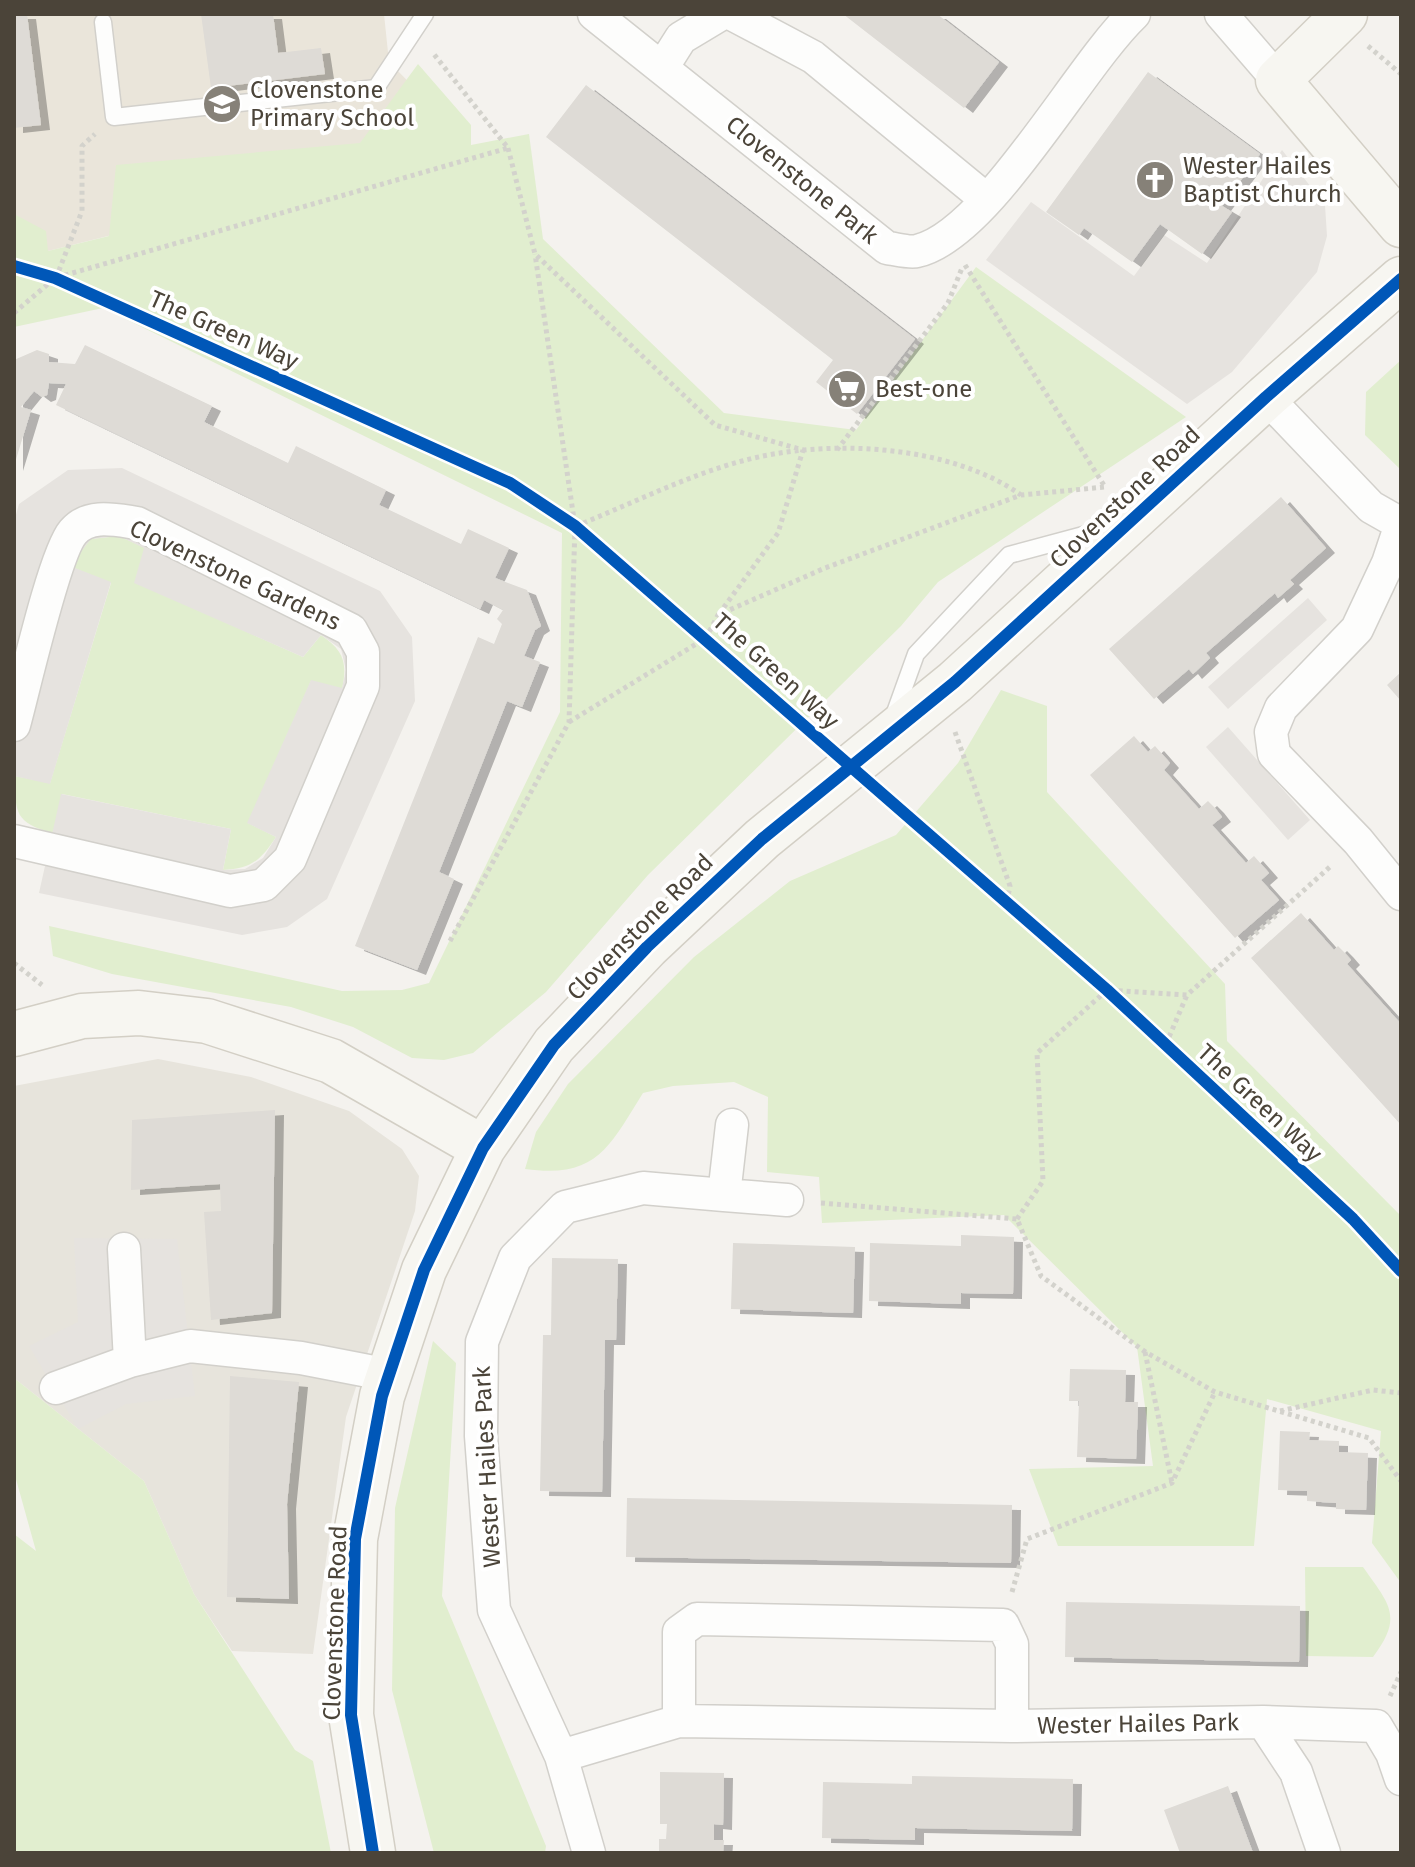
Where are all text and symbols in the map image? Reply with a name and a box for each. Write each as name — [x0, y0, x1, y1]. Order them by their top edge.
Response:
place label: Clovenstone Primary School — [250, 76, 414, 132]
school or university icon: Clovenstone Primary School — [201, 83, 243, 125]
street label: Clovenstone Park — [720, 110, 884, 250]
place label: Wester Hailes Baptist Church — [1183, 152, 1342, 208]
church icon: Wester Hailes Baptist Church — [1134, 159, 1176, 201]
street label: The Green Way — [145, 285, 303, 375]
supermarket icon: Best-one — [826, 368, 868, 410]
place label: Best-one — [875, 375, 972, 403]
street label: Clovenstone Road — [1044, 420, 1206, 574]
street label: Clovenstone Gardens — [125, 514, 345, 636]
street label: The Green Way — [707, 607, 845, 735]
street label: Clovenstone Road — [561, 848, 719, 1006]
street label: The Green Way — [1192, 1038, 1328, 1168]
street label: Wester Hailes Park — [468, 1365, 506, 1569]
street label: Clovenstone Road — [318, 1525, 352, 1721]
street label: Wester Hailes Park — [1037, 1708, 1240, 1740]

